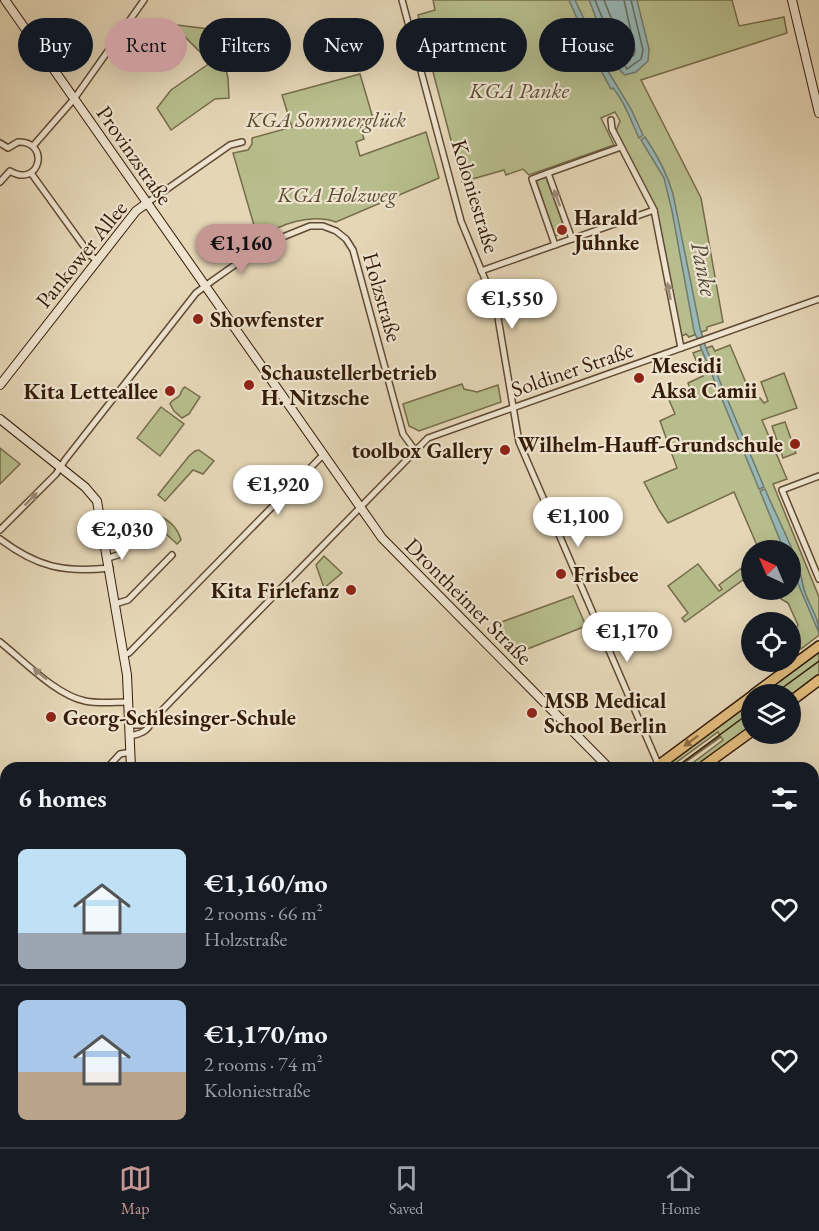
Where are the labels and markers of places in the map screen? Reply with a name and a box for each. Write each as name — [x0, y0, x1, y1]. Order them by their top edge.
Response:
place label: Harald Juhnke — [572, 203, 639, 257]
marker: Harald Juhnke — [555, 223, 569, 237]
pin: €1,160 — [192, 224, 290, 275]
pin: €1,550 — [463, 279, 561, 330]
place label: Showfenster — [210, 305, 325, 334]
marker: Showfenster — [191, 312, 205, 326]
place label: Mescidi Aksa Camii — [650, 351, 758, 405]
place label: Schaustellerbetrieb H. Nitzsche — [261, 358, 437, 412]
marker: Mescidi Aksa Camii — [632, 371, 646, 385]
place label: Kita Letteallee — [23, 377, 158, 406]
marker: Schaustellerbetrieb H. Nitzsche — [242, 378, 256, 392]
marker: Kita Letteallee — [163, 384, 177, 398]
place label: Wilhelm-Hauff-Grundschule — [517, 430, 783, 459]
place label: toolbox Gallery — [351, 436, 493, 465]
marker: Wilhelm-Hauff-Grundschule — [788, 437, 802, 451]
marker: toolbox Gallery — [498, 443, 512, 457]
pin: €1,920 — [229, 465, 327, 516]
pin: €1,100 — [529, 497, 627, 548]
pin: €2,030 — [73, 510, 171, 561]
place label: Frisbee — [573, 560, 639, 589]
marker: Frisbee — [554, 567, 568, 581]
place label: Kita Firlefanz — [211, 576, 339, 605]
marker: Kita Firlefanz — [344, 583, 358, 597]
pin: €1,170 — [578, 612, 676, 663]
place label: MSB Medical School Berlin — [544, 686, 667, 740]
place label: Georg-Schlesinger-Schule — [63, 703, 296, 732]
marker: MSB Medical School Berlin — [525, 706, 539, 720]
marker: Georg-Schlesinger-Schule — [44, 710, 58, 724]

